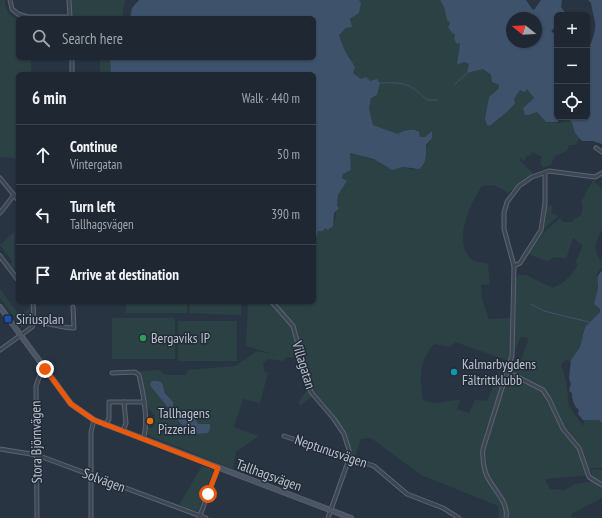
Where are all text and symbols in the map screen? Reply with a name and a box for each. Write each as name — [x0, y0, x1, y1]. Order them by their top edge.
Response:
north arrow — [506, 12, 542, 48]
map controls — [554, 12, 590, 120]
button: + — [554, 12, 590, 48]
search box — [16, 16, 316, 60]
icon: search — [30, 27, 52, 49]
text: Search here — [62, 29, 123, 48]
button: − — [554, 48, 590, 84]
button: locate — [554, 84, 590, 120]
text: 6 min — [32, 87, 66, 109]
text: Walk · 440 m — [242, 90, 300, 107]
text: Continue — [70, 137, 117, 156]
icon: ahead — [32, 144, 54, 166]
text: 50 m — [277, 146, 300, 163]
text: Vintergatan — [70, 156, 122, 173]
text: Turn left — [70, 197, 115, 216]
icon: left — [32, 204, 54, 226]
text: 390 m — [271, 206, 300, 223]
text: Tallhagsvägen — [70, 216, 134, 233]
icon: arrive — [32, 264, 54, 286]
text: Arrive at destination — [70, 265, 179, 284]
place label: Siriusplan — [16, 310, 64, 328]
marker: Siriusplan — [3, 314, 13, 324]
place label: Bergaviks IP — [151, 329, 210, 347]
marker: Bergaviks IP — [138, 333, 148, 343]
street label: Villagatan — [288, 338, 320, 391]
place label: Kalmarbygdens Fältrittklubb — [462, 355, 536, 389]
route end — [36, 360, 54, 378]
marker: Kalmarbygdens Fältrittklubb — [449, 367, 459, 377]
street label: Stora Björnvägen — [26, 400, 46, 484]
place label: Tallhagens Pizzeria — [158, 404, 210, 438]
marker: Tallhagens Pizzeria — [145, 416, 155, 426]
street label: Neptunusvägen — [292, 430, 370, 472]
street label: Tallhagsvägen — [234, 455, 304, 495]
street label: Solvägen — [80, 464, 128, 496]
route start — [199, 485, 217, 503]

